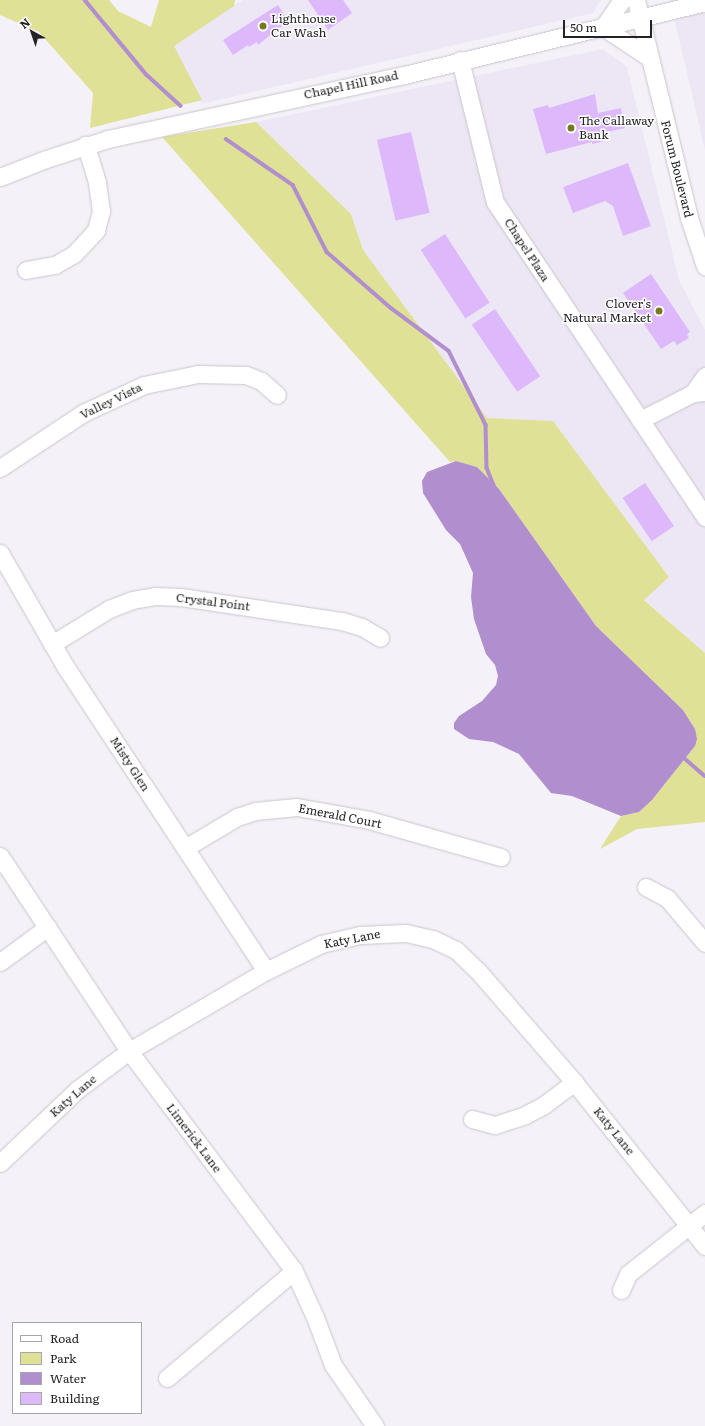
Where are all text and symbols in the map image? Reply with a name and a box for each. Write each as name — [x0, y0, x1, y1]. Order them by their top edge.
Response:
north arrow — [12, 12, 52, 52]
place label: Lighthouse Car Wash — [271, 12, 336, 40]
scale bar — [565, 12, 654, 38]
text: N — [16, 14, 33, 32]
text: 50 m — [570, 18, 597, 36]
marker: Lighthouse Car Wash — [258, 21, 268, 31]
street label: Chapel Hill Road — [303, 68, 399, 102]
place label: The Callaway Bank — [579, 114, 654, 142]
street label: Forum Boulevard — [658, 119, 696, 219]
marker: The Callaway Bank — [566, 123, 576, 133]
street label: Chapel Plaza — [501, 216, 553, 284]
place label: Clover's Natural Market — [563, 297, 651, 325]
marker: Clover's Natural Market — [654, 306, 664, 316]
street label: Valley Vista — [78, 380, 144, 422]
street label: Crystal Point — [175, 590, 251, 614]
street label: Misty Glen — [107, 734, 153, 794]
street label: Emerald Court — [297, 801, 383, 831]
street label: Katy Lane — [323, 926, 381, 952]
street label: Katy Lane — [47, 1072, 99, 1120]
street label: Limerick Lane — [163, 1101, 225, 1175]
street label: Katy Lane — [590, 1104, 638, 1158]
legend — [12, 1322, 142, 1414]
text: Road — [50, 1329, 79, 1347]
text: Park — [50, 1349, 76, 1367]
text: Water — [50, 1369, 86, 1387]
text: Building — [50, 1389, 99, 1407]

